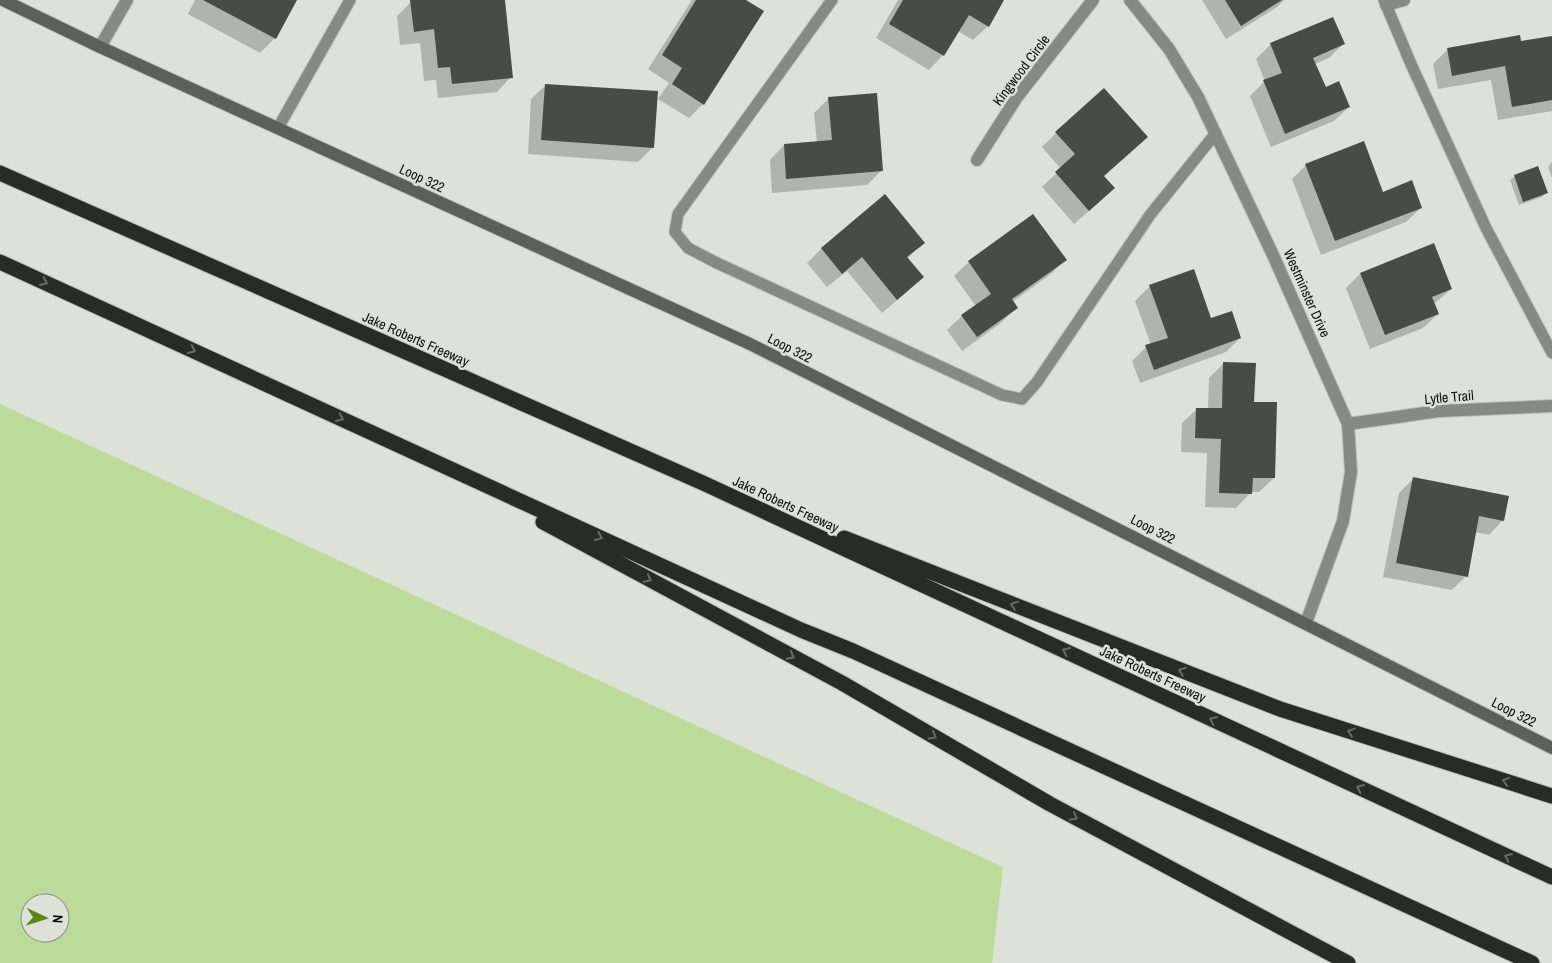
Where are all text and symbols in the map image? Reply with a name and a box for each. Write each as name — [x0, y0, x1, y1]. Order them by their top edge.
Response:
street label: Kingwood Circle — [988, 31, 1054, 109]
street label: Loop 322 — [396, 160, 448, 196]
street label: Westminster Drive — [1279, 246, 1335, 340]
one-way arrow — [39, 276, 48, 287]
street label: Jake Roberts Freeway — [360, 307, 472, 371]
street label: Loop 322 — [765, 329, 815, 367]
one-way arrow — [187, 344, 196, 355]
street label: Lytle Trail — [1424, 386, 1474, 408]
one-way arrow — [335, 412, 344, 422]
street label: Jake Roberts Freeway — [730, 472, 842, 537]
street label: Loop 322 — [1128, 510, 1178, 548]
one-way arrow — [594, 531, 603, 541]
one-way arrow — [643, 572, 652, 582]
one-way arrow — [1010, 601, 1019, 611]
street label: Jake Roberts Freeway — [1097, 642, 1209, 707]
one-way arrow — [1062, 647, 1071, 658]
one-way arrow — [786, 650, 795, 660]
one-way arrow — [1178, 666, 1186, 676]
street label: Loop 322 — [1489, 693, 1539, 731]
one-way arrow — [1209, 716, 1218, 726]
one-way arrow — [1347, 728, 1355, 738]
one-way arrow — [927, 730, 936, 740]
one-way arrow — [1502, 777, 1510, 787]
one-way arrow — [1356, 784, 1365, 795]
one-way arrow — [1069, 811, 1078, 821]
one-way arrow — [1504, 852, 1513, 863]
north arrow — [20, 893, 70, 943]
text: N — [49, 914, 67, 924]

